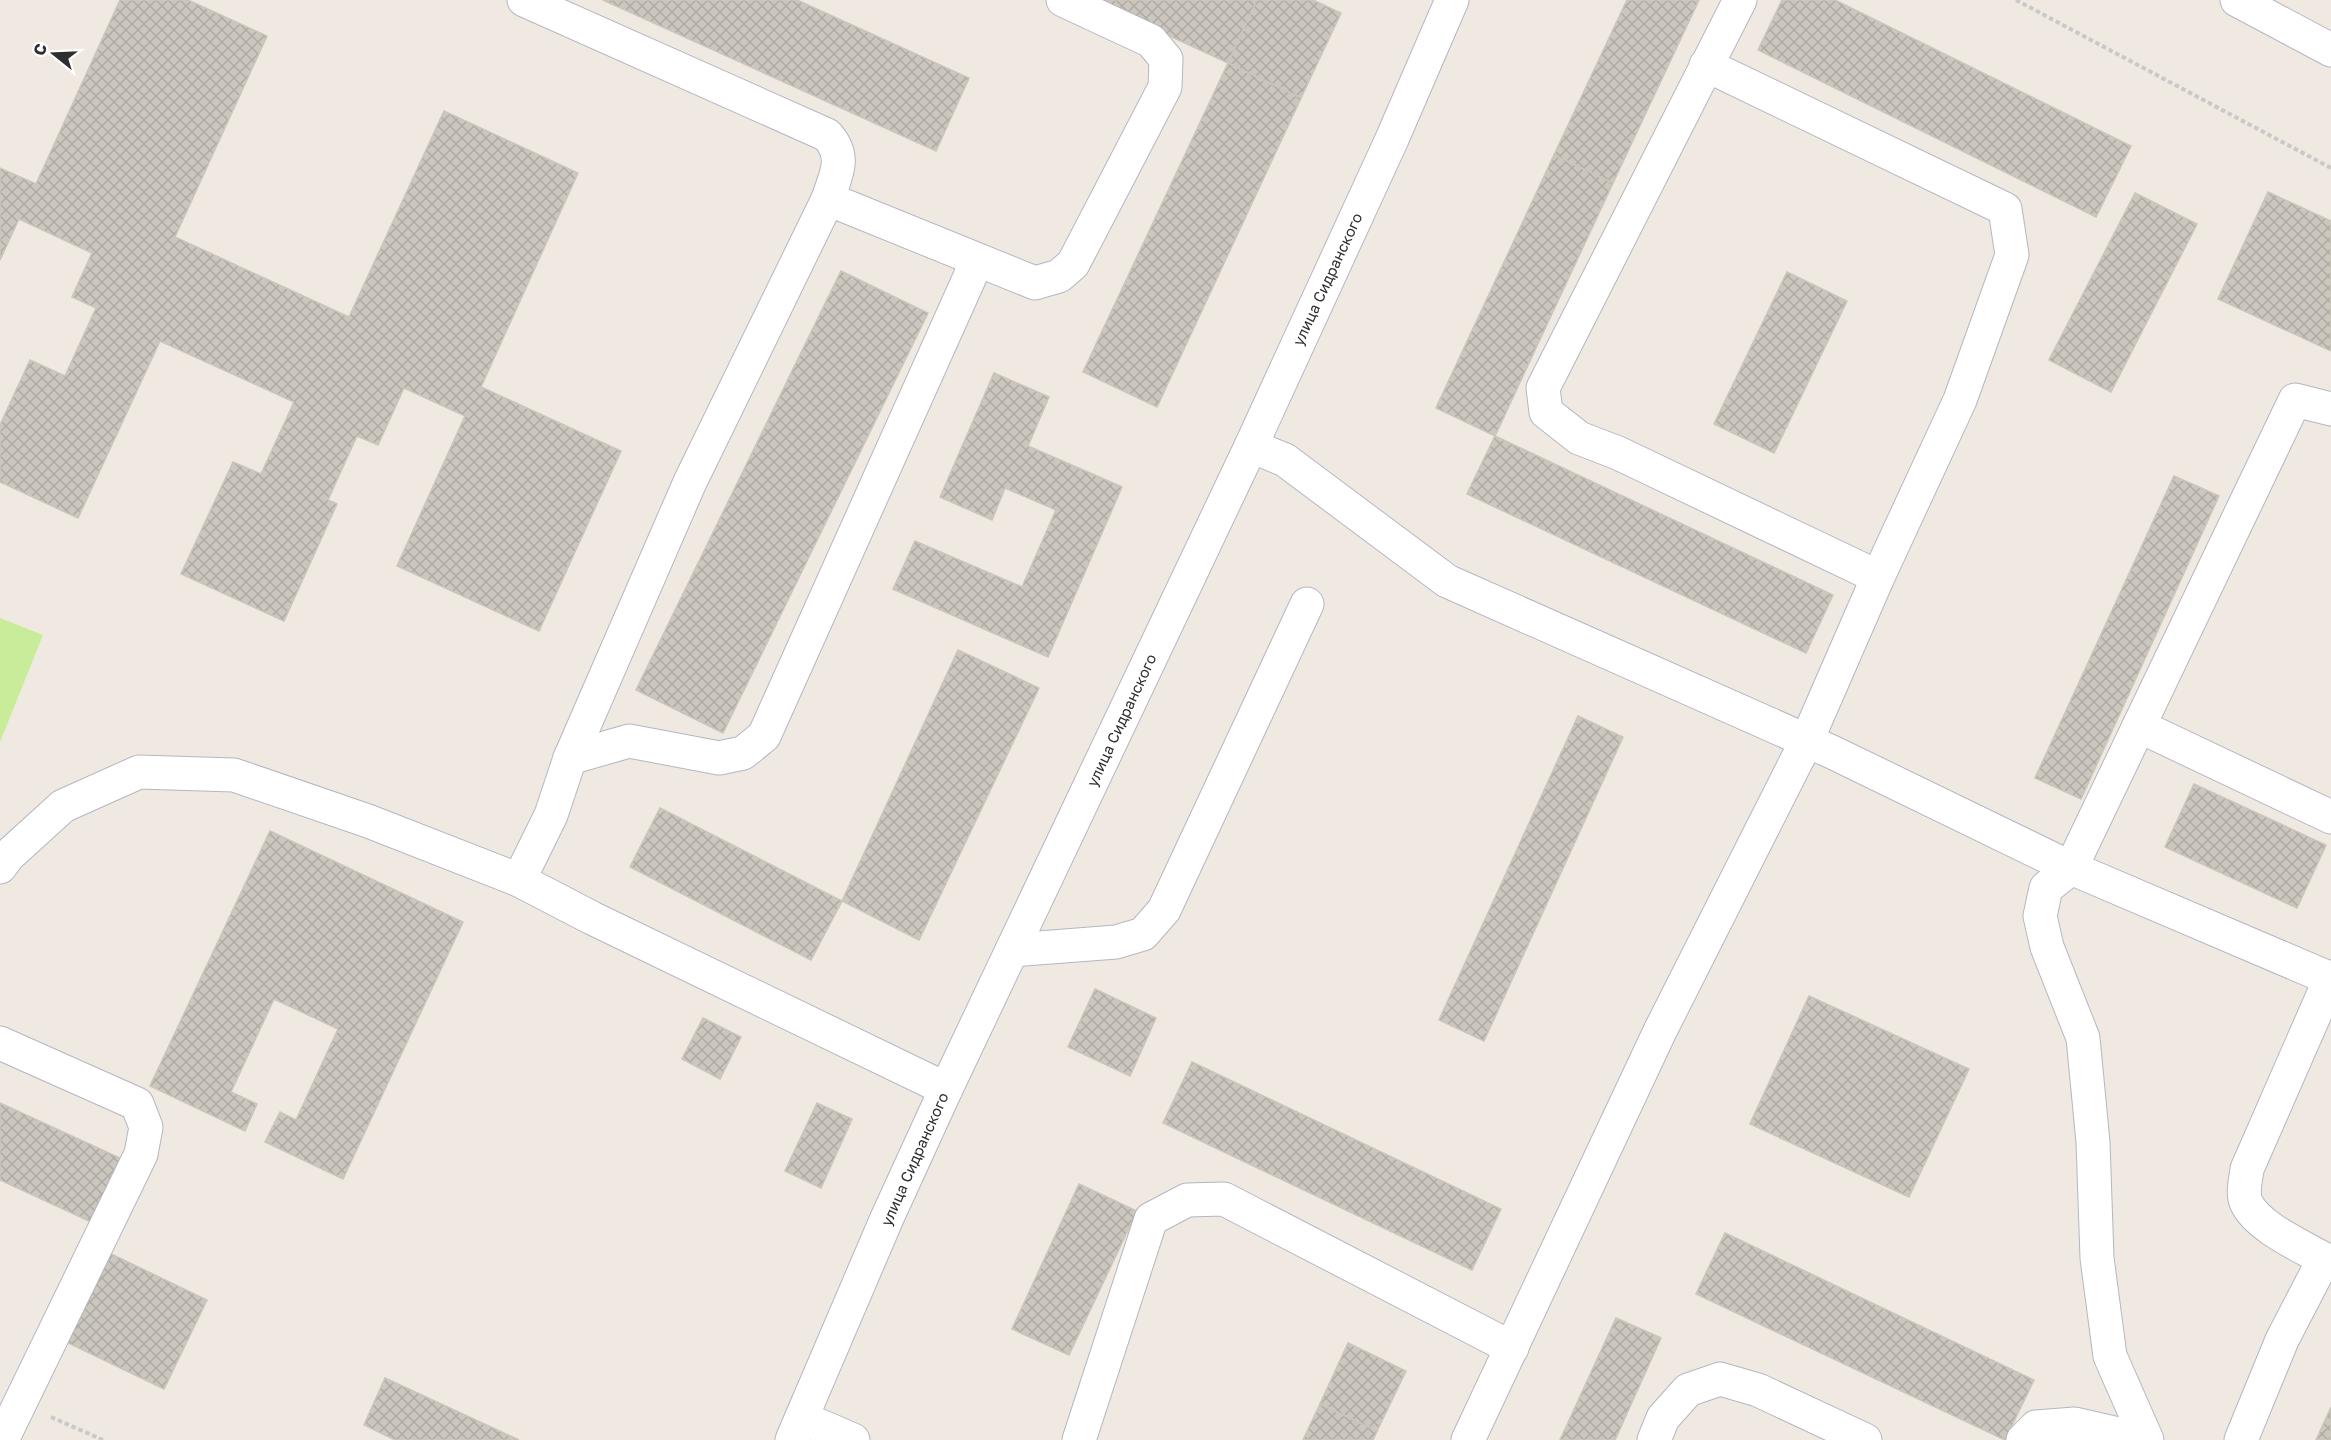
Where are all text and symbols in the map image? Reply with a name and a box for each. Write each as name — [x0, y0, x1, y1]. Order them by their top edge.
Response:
north arrow — [24, 24, 84, 84]
text: С — [28, 41, 51, 58]
street label: улица Сидранского — [1288, 210, 1366, 348]
street label: улица Сидранского — [1082, 651, 1160, 789]
street label: улица Сидранского — [876, 1089, 952, 1229]

